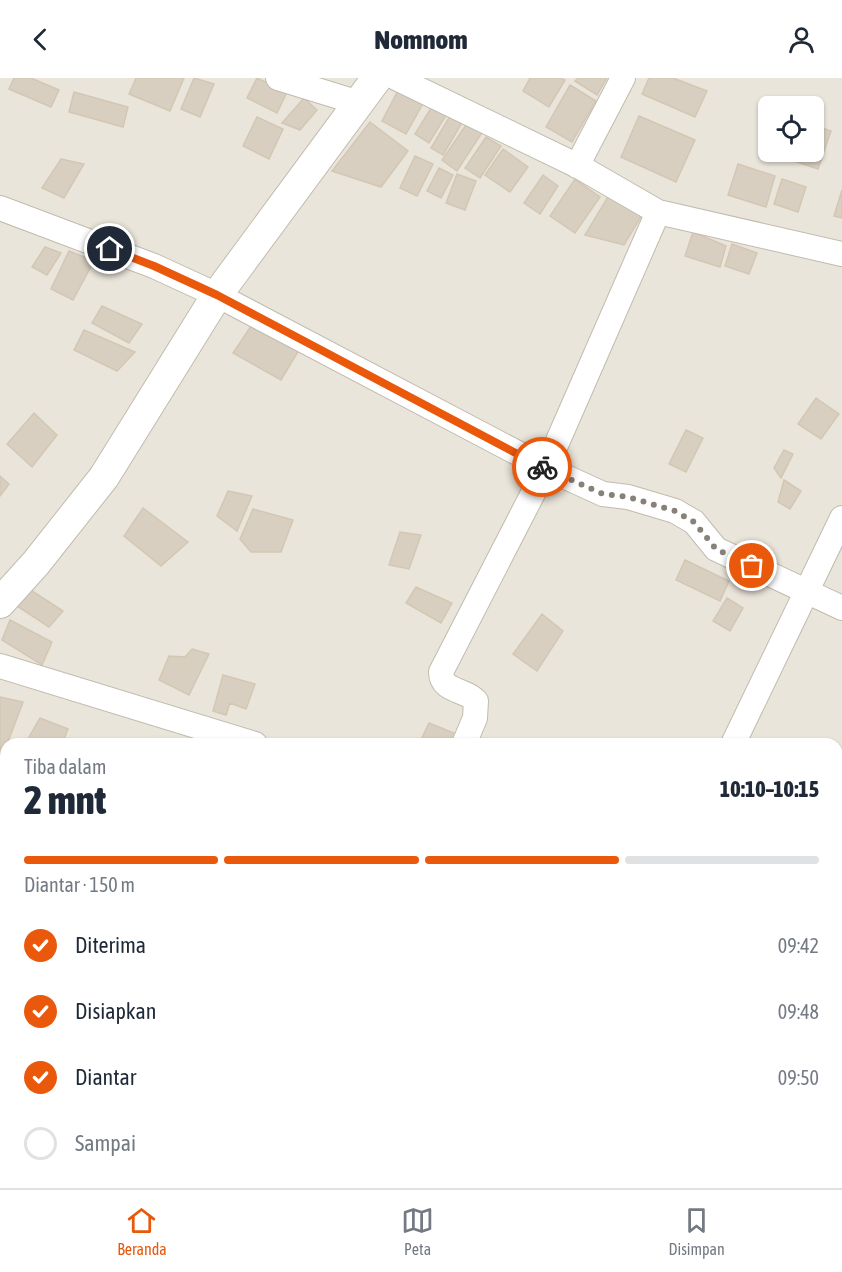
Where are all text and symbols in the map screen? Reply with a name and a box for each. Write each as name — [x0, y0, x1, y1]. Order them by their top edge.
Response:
icon: back — [24, 23, 57, 56]
icon: person — [785, 23, 818, 56]
text: Nomnom — [374, 24, 468, 55]
map controls — [758, 96, 824, 162]
button: locate — [758, 96, 824, 162]
pin — [84, 223, 135, 274]
icon: home — [93, 232, 126, 265]
courier — [512, 437, 572, 497]
icon: bike — [526, 451, 559, 484]
pin — [726, 540, 777, 591]
icon: bag — [735, 549, 768, 582]
text: Tiba dalam — [24, 755, 106, 778]
text: 10:10–10:15 — [720, 776, 819, 802]
text: 2 mnt — [24, 778, 106, 822]
text: Diantar · 150 m — [24, 873, 135, 896]
icon: check — [24, 929, 57, 962]
text: Diterima — [75, 932, 146, 958]
text: 09:42 — [778, 934, 819, 957]
icon: check — [24, 995, 57, 1028]
text: Disiapkan — [75, 998, 156, 1024]
text: 09:48 — [778, 1000, 819, 1023]
icon: check — [24, 1061, 57, 1094]
text: Diantar — [75, 1064, 136, 1090]
text: 09:50 — [778, 1066, 819, 1089]
text: Sampai — [75, 1130, 136, 1156]
tab: Beranda — [117, 1204, 167, 1258]
tab: Peta — [401, 1204, 434, 1258]
tab: Disimpan — [669, 1204, 725, 1258]

